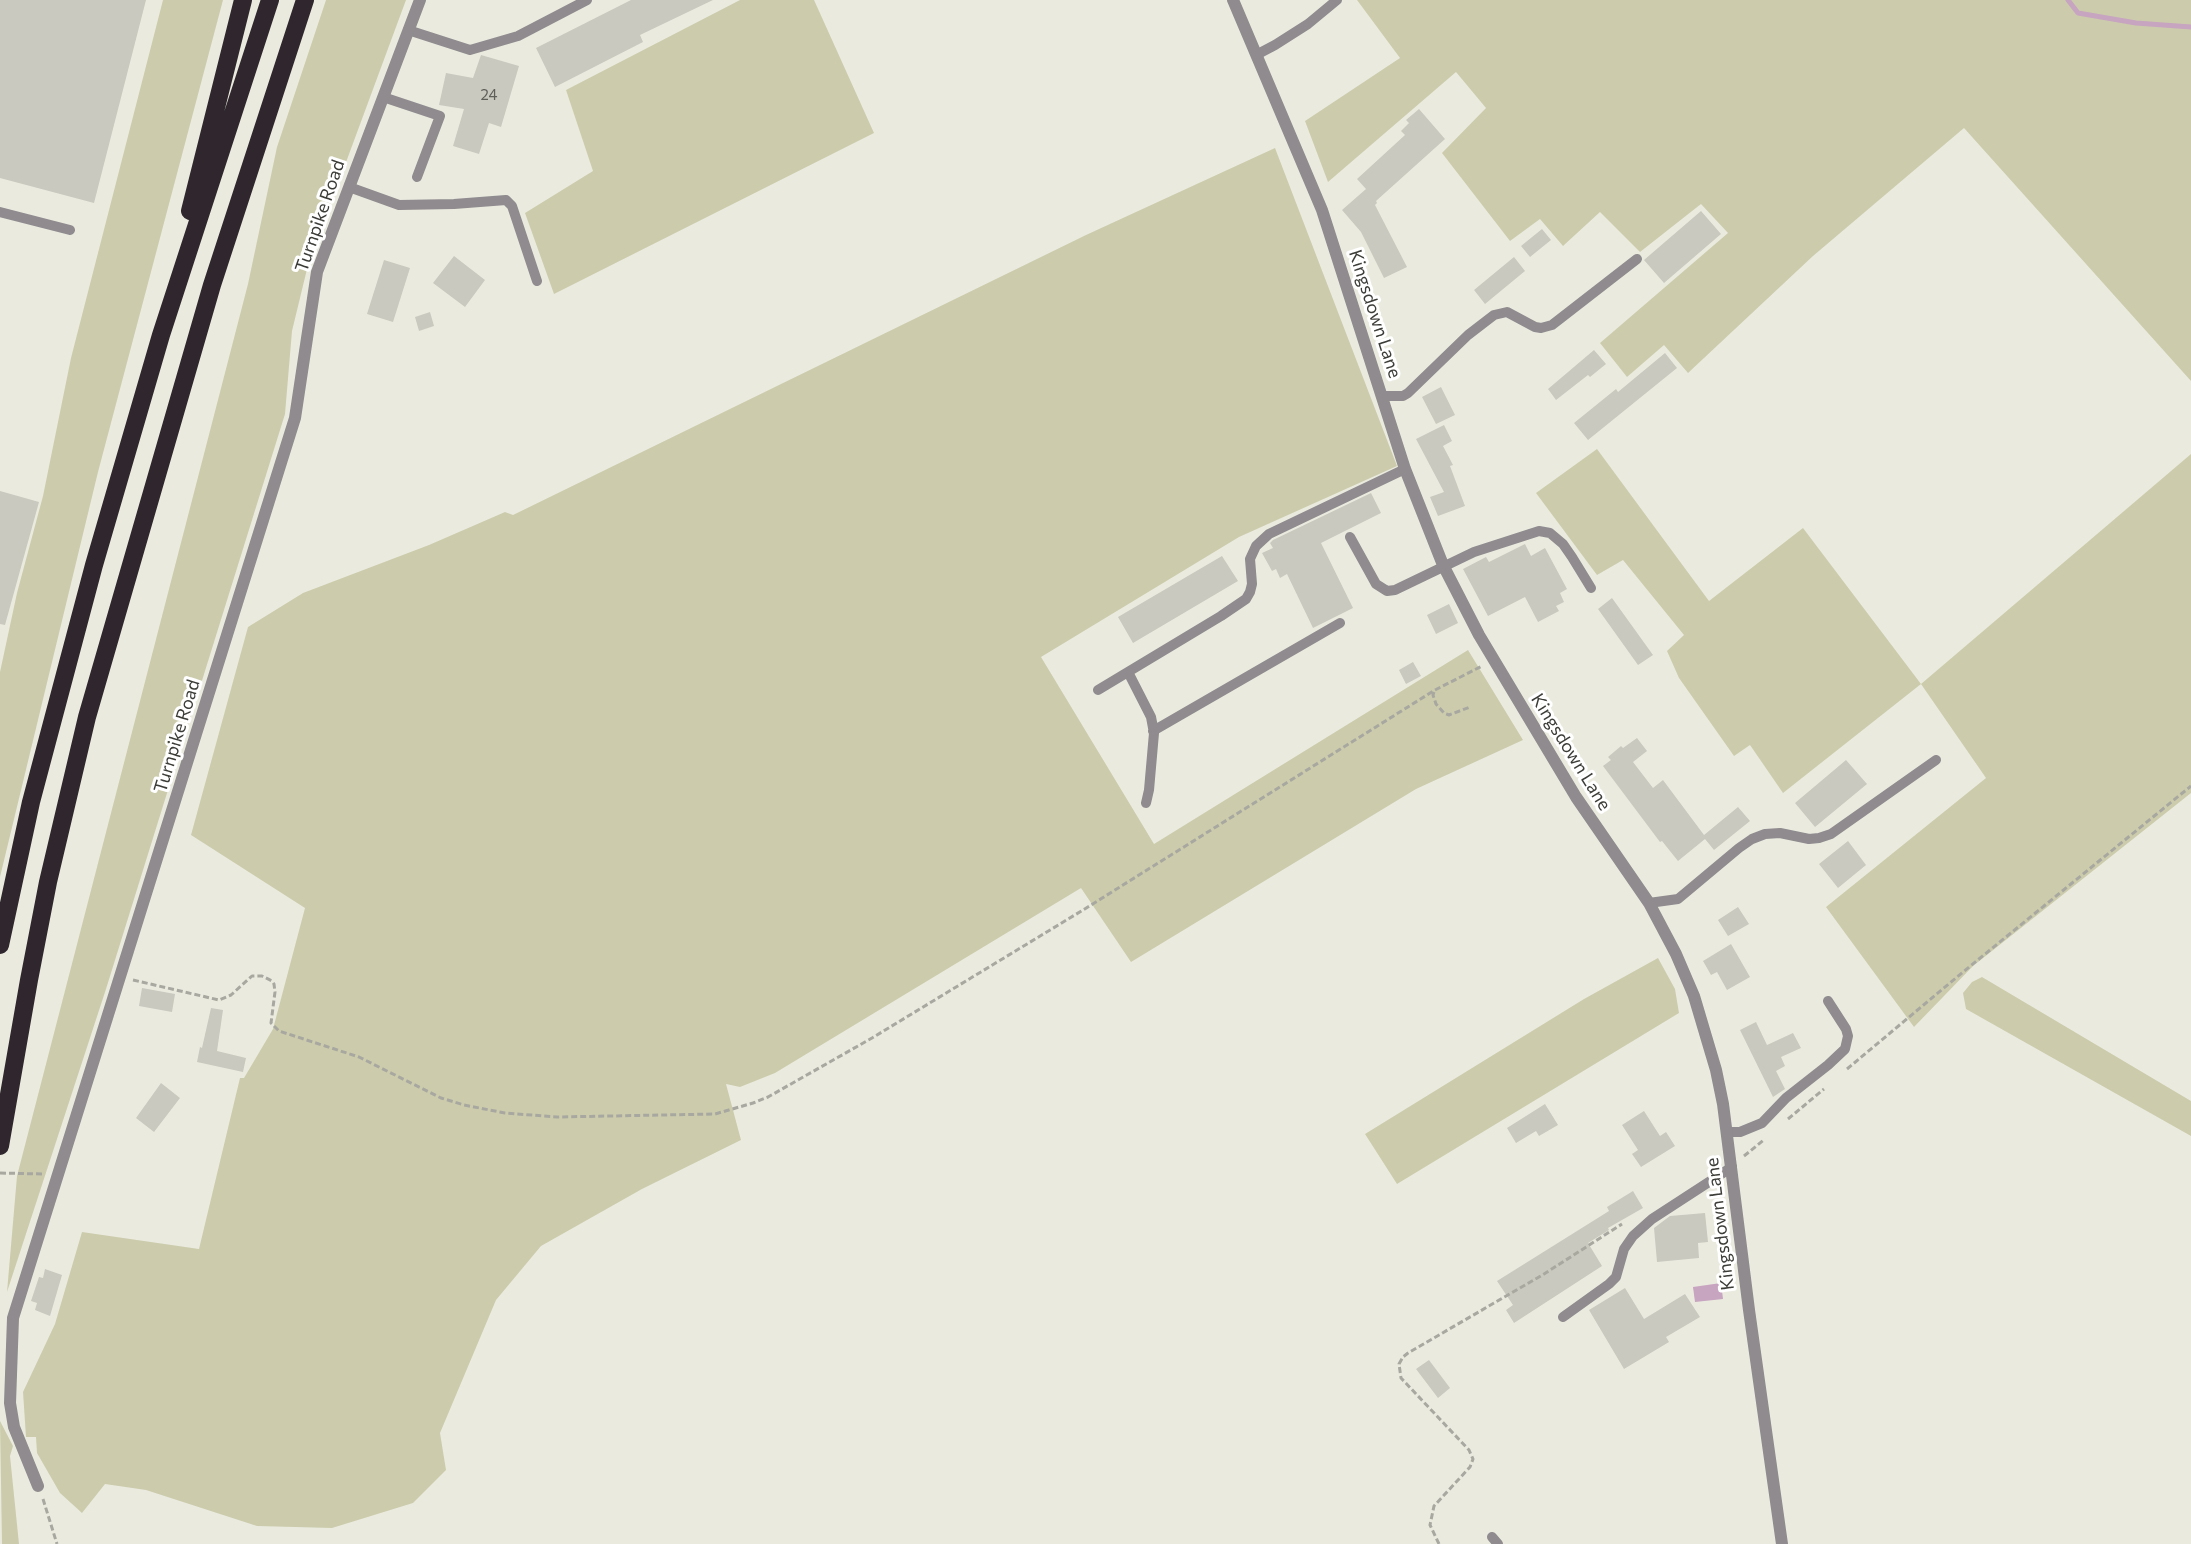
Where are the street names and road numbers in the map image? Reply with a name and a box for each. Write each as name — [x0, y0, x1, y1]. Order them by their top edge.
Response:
street label: Turnpike Road — [291, 157, 349, 275]
street label: Kingsdown Lane — [1344, 247, 1406, 381]
street label: Turnpike Road — [150, 677, 204, 795]
street label: Kingsdown Lane — [1526, 690, 1616, 814]
street label: Kingsdown Lane — [1701, 1156, 1739, 1292]

